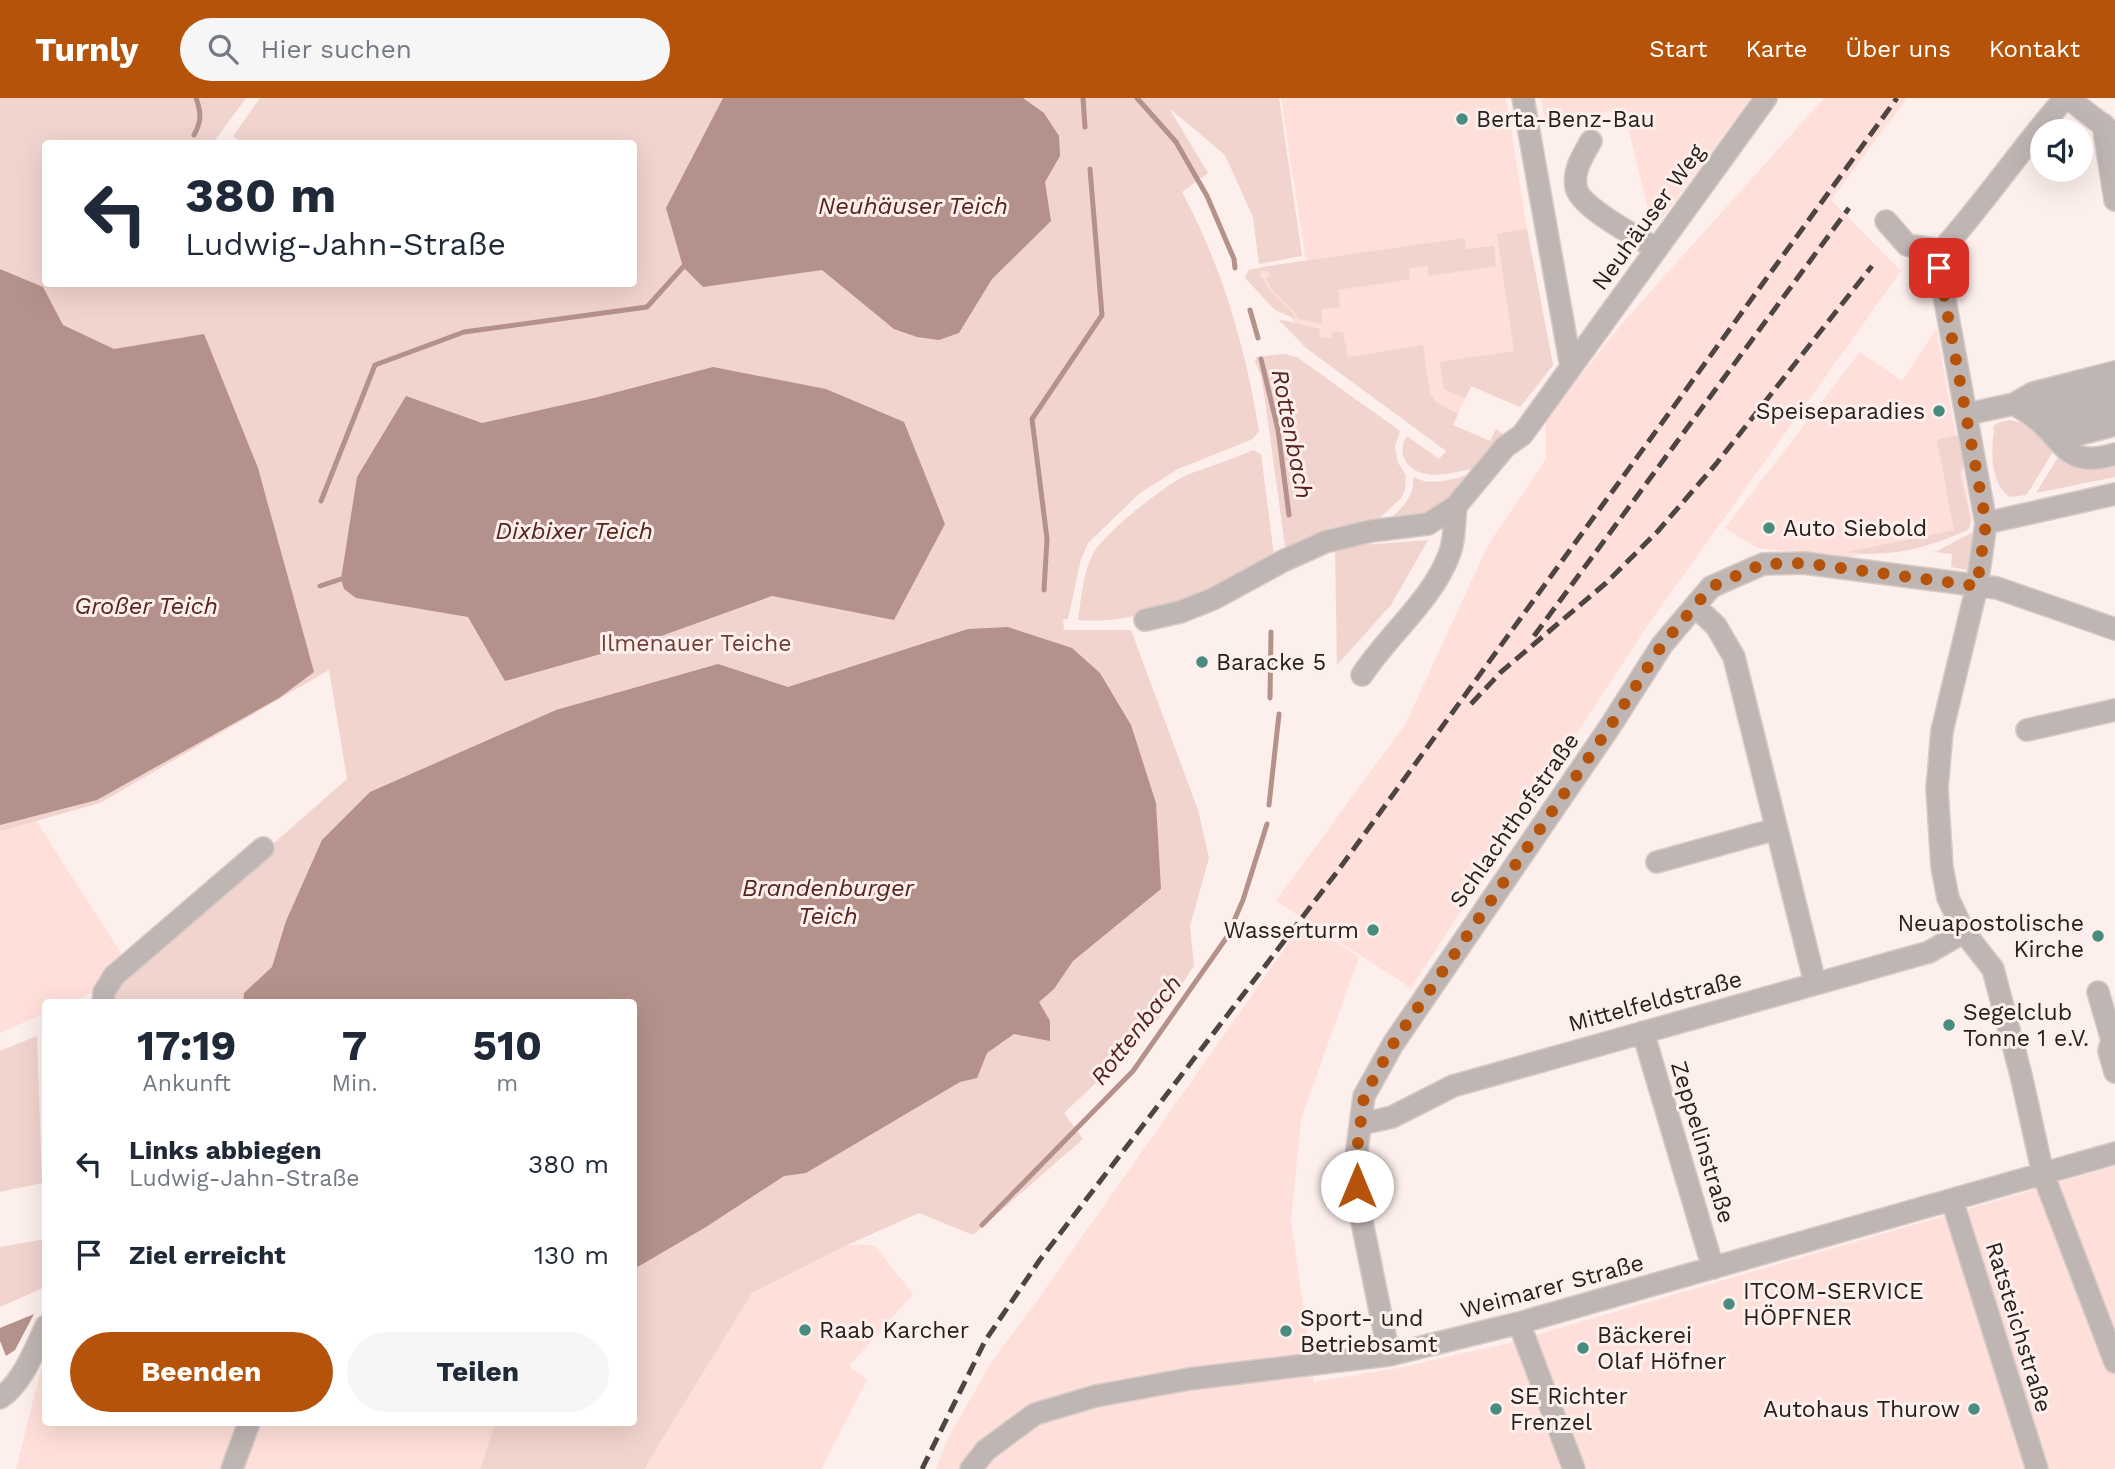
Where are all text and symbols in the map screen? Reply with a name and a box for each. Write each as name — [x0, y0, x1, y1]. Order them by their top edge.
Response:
search box — [180, 18, 670, 81]
text: Turnly — [35, 30, 138, 69]
icon: search — [204, 30, 242, 68]
text: Hier suchen — [260, 34, 412, 64]
text: Start — [1649, 35, 1707, 63]
text: Karte — [1745, 35, 1807, 63]
text: Über uns — [1845, 35, 1951, 63]
text: Kontakt — [1989, 35, 2080, 63]
place label: Berta-Benz-Bau — [1476, 106, 1655, 133]
marker: Berta-Benz-Bau — [1454, 111, 1470, 127]
map controls — [2030, 119, 2093, 182]
button: sound — [2030, 119, 2093, 182]
street label: Neuhäuser Weg — [1586, 138, 1711, 296]
text: 380 m — [185, 166, 336, 224]
icon: left — [70, 168, 161, 259]
water label: Neuhäuser Teich — [818, 192, 1008, 220]
text: Ludwig-Jahn-Straße — [185, 225, 506, 263]
pin — [1909, 238, 1969, 298]
icon: arrive — [1920, 249, 1958, 287]
water label: Rottenbach — [1266, 367, 1318, 501]
place label: Speiseparadies — [1756, 398, 1925, 425]
marker: Speiseparadies — [1931, 403, 1947, 419]
place label: Auto Siebold — [1783, 515, 1927, 542]
water label: Dixbixer Teich — [495, 517, 653, 545]
marker: Auto Siebold — [1761, 520, 1777, 536]
water label: Großer Teich — [74, 592, 218, 620]
park label: Ilmenauer Teiche — [601, 630, 791, 657]
place label: Baracke 5 — [1216, 649, 1326, 676]
marker: Baracke 5 — [1194, 654, 1210, 670]
street label: Schlachthofstraße — [1444, 728, 1585, 913]
water label: Brandenburger Teich — [742, 874, 916, 930]
place label: Neuapostolische Kirche — [1897, 910, 2084, 963]
place label: Wasserturm — [1223, 917, 1359, 944]
marker: Wasserturm — [1365, 922, 1381, 938]
marker: Neuapostolische Kirche — [2090, 928, 2106, 944]
street label: Mittelfeldstraße — [1565, 965, 1745, 1038]
water label: Rottenbach — [1085, 970, 1187, 1090]
place label: Segelclub Tonne 1 e.V. — [1963, 999, 2089, 1052]
marker: Segelclub Tonne 1 e.V. — [1941, 1017, 1957, 1033]
text: 17:19 — [137, 1021, 236, 1070]
text: 7 — [342, 1021, 367, 1070]
text: 510 — [472, 1021, 542, 1070]
street label: Zeppelinstraße — [1665, 1058, 1740, 1226]
text: Ankunft — [143, 1070, 231, 1097]
text: Min. — [331, 1070, 378, 1097]
text: m — [496, 1070, 518, 1097]
text: Links abbiegen — [129, 1135, 322, 1165]
icon: left — [70, 1145, 108, 1183]
text: 380 m — [528, 1149, 609, 1179]
position arrow — [1320, 1149, 1394, 1223]
text: Ludwig-Jahn-Straße — [129, 1165, 360, 1192]
icon: arrive — [70, 1236, 108, 1274]
street label: Ratsteichstraße — [1980, 1239, 2057, 1416]
text: Ziel erreicht — [129, 1240, 286, 1270]
text: 130 m — [534, 1240, 609, 1270]
street label: Weimarer Straße — [1458, 1249, 1647, 1324]
place label: ITCOM-SERVICE HÖPFNER — [1743, 1278, 1924, 1331]
marker: ITCOM-SERVICE HÖPFNER — [1721, 1296, 1737, 1312]
place label: Sport- und Betriebsamt — [1300, 1305, 1438, 1358]
place label: Raab Karcher — [819, 1317, 969, 1344]
marker: Raab Karcher — [797, 1322, 813, 1338]
place label: Bäckerei Olaf Höfner — [1597, 1322, 1726, 1375]
marker: Sport- und Betriebsamt — [1278, 1323, 1294, 1339]
button: Beenden — [70, 1332, 333, 1412]
button: Teilen — [347, 1332, 609, 1412]
marker: Bäckerei Olaf Höfner — [1575, 1340, 1591, 1356]
place label: SE Richter Frenzel — [1510, 1383, 1628, 1436]
place label: Autohaus Thurow — [1763, 1396, 1960, 1423]
marker: SE Richter Frenzel — [1488, 1401, 1504, 1417]
marker: Autohaus Thurow — [1966, 1401, 1982, 1417]

